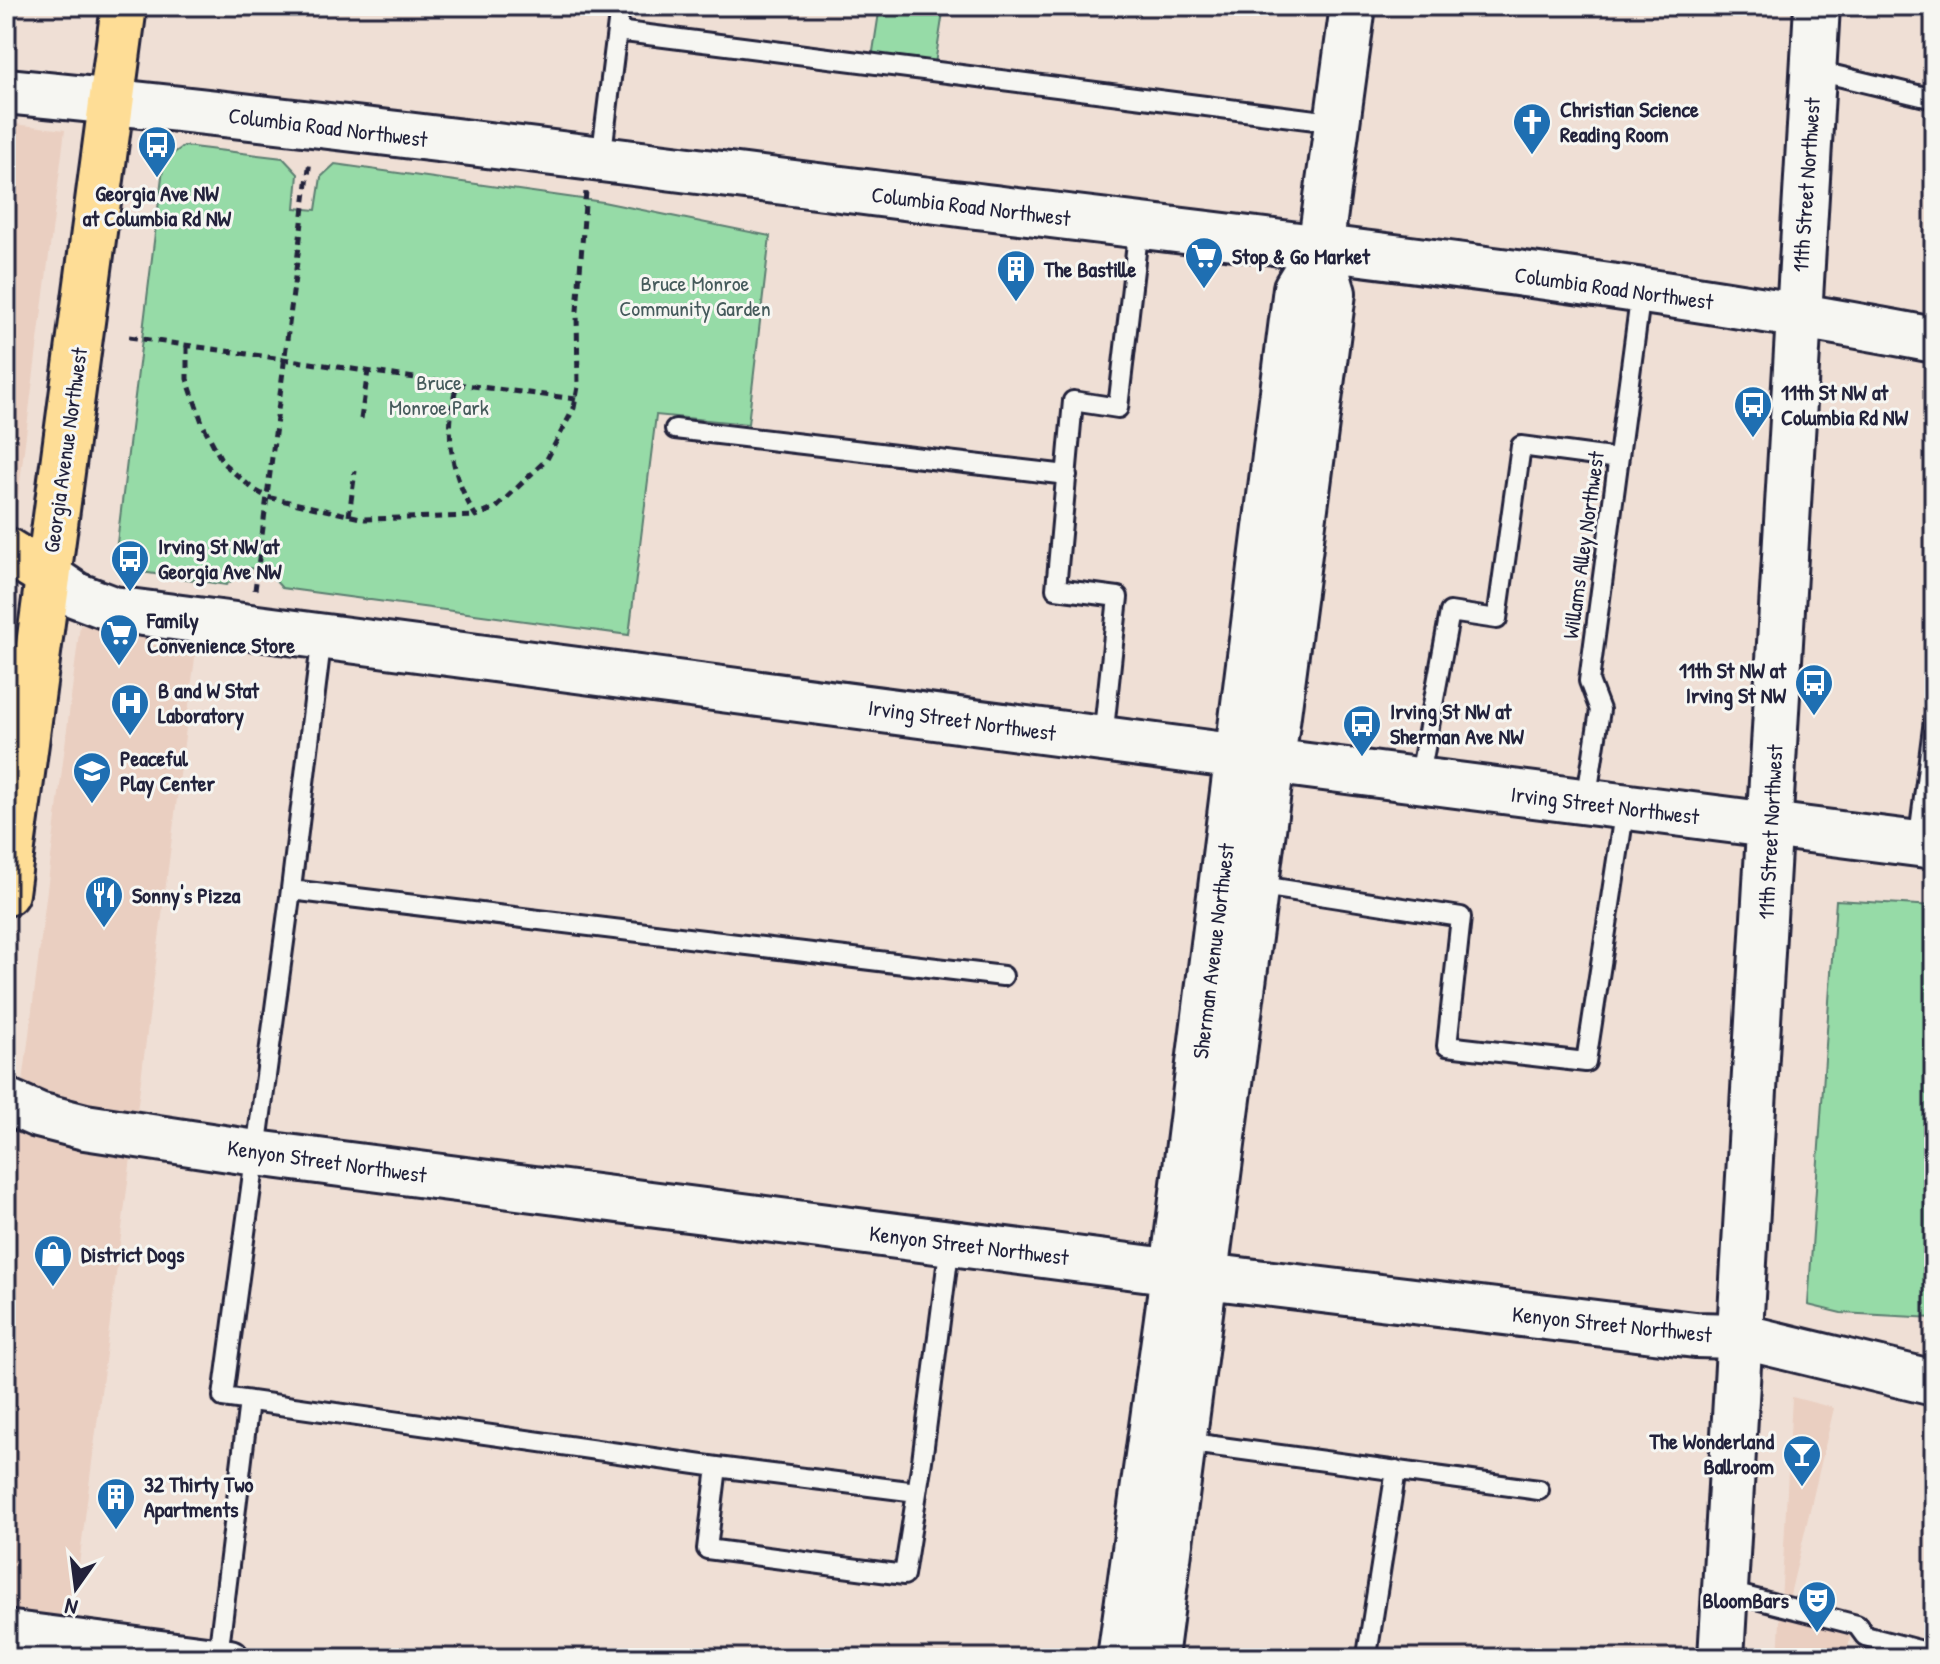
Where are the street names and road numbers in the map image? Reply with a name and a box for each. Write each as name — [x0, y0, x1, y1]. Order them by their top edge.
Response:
street label: 11th Street Northwest — [1785, 96, 1827, 273]
street label: Columbia Road Northwest — [227, 100, 430, 154]
street label: Columbia Road Northwest — [870, 179, 1073, 233]
street label: Columbia Road Northwest — [1513, 259, 1716, 317]
street label: Georgia Avenue Northwest — [36, 345, 94, 554]
street label: Willams Alley Northwest — [1555, 449, 1611, 641]
street label: Irving Street Northwest — [866, 692, 1058, 748]
street label: 11th Street Northwest — [1750, 743, 1790, 920]
street label: Irving Street Northwest — [1509, 779, 1701, 831]
street label: Sherman Avenue Northwest — [1185, 841, 1241, 1060]
street label: Kenyon Street Northwest — [226, 1132, 429, 1190]
street label: Kenyon Street Northwest — [868, 1218, 1071, 1272]
street label: Kenyon Street Northwest — [1511, 1299, 1714, 1349]

